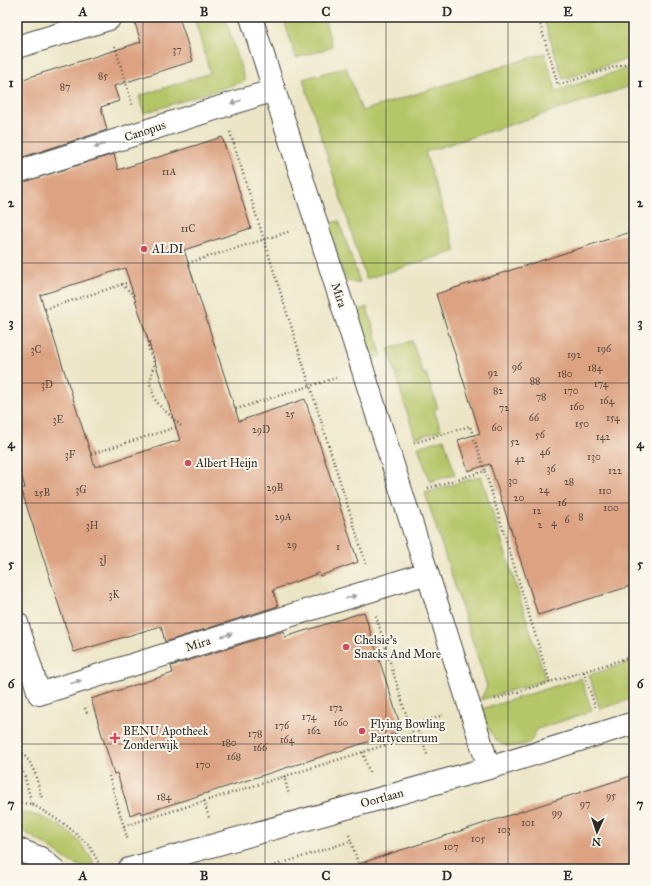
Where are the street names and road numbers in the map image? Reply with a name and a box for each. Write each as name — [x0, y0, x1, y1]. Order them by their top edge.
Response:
street label: Canopus — [123, 118, 167, 144]
street label: Mira — [328, 281, 350, 310]
street label: Mira — [184, 633, 213, 654]
street label: Oortlaan — [359, 785, 405, 810]

